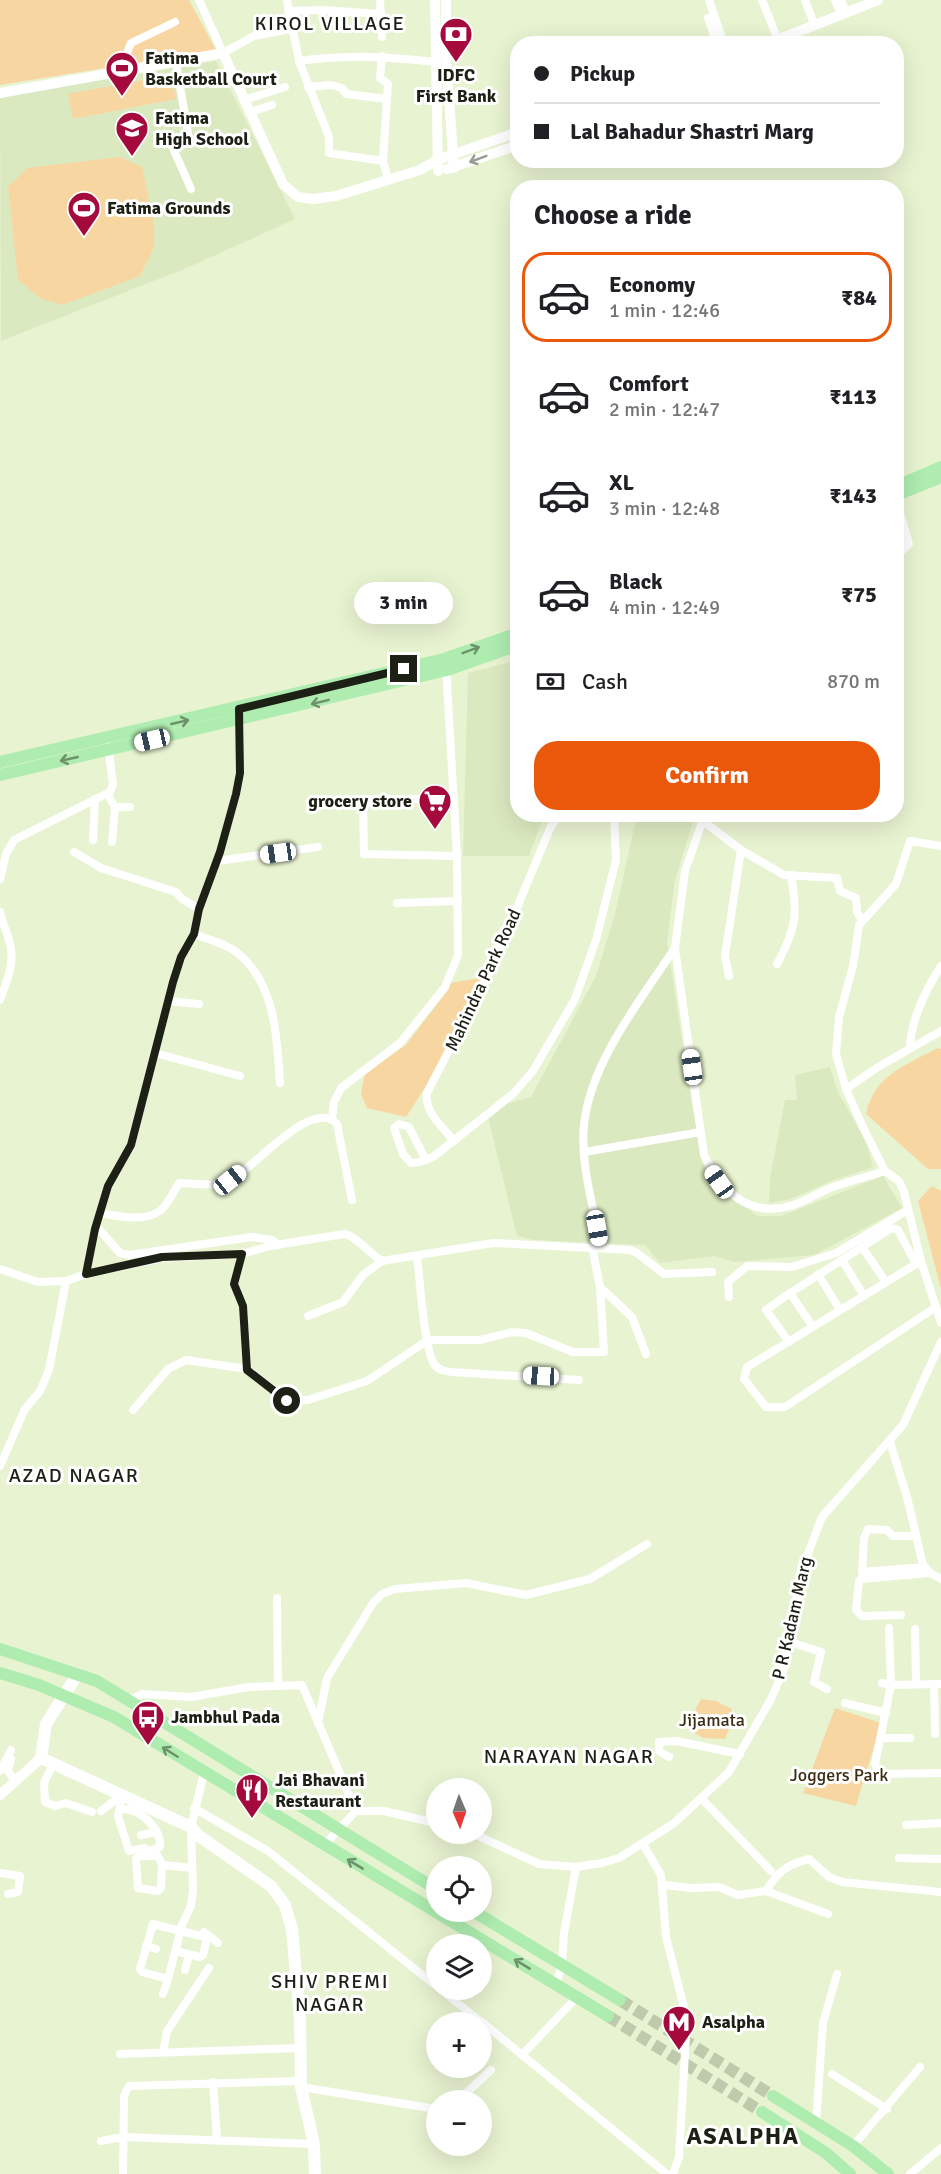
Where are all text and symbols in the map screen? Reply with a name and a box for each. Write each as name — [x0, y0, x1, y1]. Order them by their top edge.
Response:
district label: KIROL VILLAGE — [255, 11, 405, 36]
bank icon: IDFC First Bank — [438, 16, 474, 63]
place label: Fatima Basketball Court — [145, 47, 277, 90]
sports icon: Fatima Basketball Court — [104, 50, 140, 97]
text: Pickup — [570, 60, 635, 87]
place label: IDFC First Bank — [416, 64, 497, 107]
place label: Fatima High School — [155, 107, 249, 150]
school or university icon: Fatima High School — [114, 110, 150, 157]
text: Lal Bahadur Shastri Marg — [570, 118, 814, 145]
one-way arrow — [469, 154, 488, 165]
sports icon: Fatima Grounds — [66, 190, 102, 237]
place label: Fatima Grounds — [107, 197, 230, 219]
text: Choose a ride — [534, 199, 692, 232]
icon: car — [537, 270, 591, 324]
text: Economy — [609, 271, 695, 298]
text: ₹84 — [841, 284, 877, 311]
text: 1 min · 12:46 — [609, 298, 720, 323]
icon: car — [537, 369, 591, 423]
text: Comfort — [609, 370, 689, 397]
text: ₹113 — [829, 383, 877, 410]
text: 2 min · 12:47 — [609, 397, 720, 422]
icon: car — [537, 468, 591, 522]
text: XL — [609, 469, 634, 496]
text: ₹143 — [829, 482, 877, 509]
text: 3 min · 12:48 — [609, 496, 720, 521]
icon: car — [537, 567, 591, 621]
text: Black — [609, 568, 663, 595]
text: ₹75 — [841, 581, 877, 608]
callout: 3 min — [354, 582, 454, 624]
text: 3 min — [379, 590, 428, 615]
text: 4 min · 12:49 — [609, 595, 720, 620]
one-way arrow — [461, 643, 480, 654]
route end — [390, 655, 417, 682]
icon: cash — [534, 665, 567, 698]
text: Cash — [582, 668, 628, 695]
text: 870 m — [827, 669, 880, 694]
one-way arrow — [311, 696, 330, 708]
one-way arrow — [170, 716, 189, 728]
car — [132, 727, 172, 753]
button: Confirm — [534, 741, 880, 810]
one-way arrow — [59, 754, 78, 766]
supermarket icon: grocery store — [417, 783, 453, 830]
place label: grocery store — [308, 790, 412, 812]
car — [259, 842, 297, 864]
street label: Mahindra Park Road — [440, 905, 526, 1055]
car — [681, 1048, 703, 1086]
car — [210, 1162, 250, 1198]
car — [701, 1162, 737, 1202]
car — [585, 1209, 609, 1247]
car — [523, 1366, 559, 1386]
route start — [273, 1387, 300, 1414]
district label: AZAD NAGAR — [9, 1463, 139, 1488]
street label: P R Kadam Marg — [767, 1554, 817, 1682]
bus stop icon: Jambhul Pada — [130, 1699, 166, 1746]
place label: Jambhul Pada — [171, 1706, 280, 1728]
park label: Jijamata — [679, 1709, 745, 1731]
district label: NARAYAN NAGAR — [484, 1744, 654, 1769]
one-way arrow — [162, 1746, 179, 1758]
park label: Joggers Park — [790, 1764, 888, 1786]
place label: Jai Bhavani Restaurant — [275, 1769, 365, 1812]
restaurant icon: Jai Bhavani Restaurant — [234, 1772, 270, 1819]
north arrow — [426, 1778, 492, 1844]
map controls — [426, 1778, 492, 2156]
button: locate — [426, 1856, 492, 1922]
one-way arrow — [347, 1857, 364, 1869]
button: layers — [426, 1934, 492, 2000]
one-way arrow — [514, 1958, 531, 1970]
district label: SHIV PREMI NAGAR — [271, 1969, 389, 2017]
metro station icon: Asalpha — [661, 2004, 697, 2051]
place label: Asalpha — [702, 2011, 765, 2033]
button: + — [426, 2012, 492, 2078]
button: − — [426, 2090, 492, 2156]
district label: ASALPHA — [687, 2121, 799, 2151]

